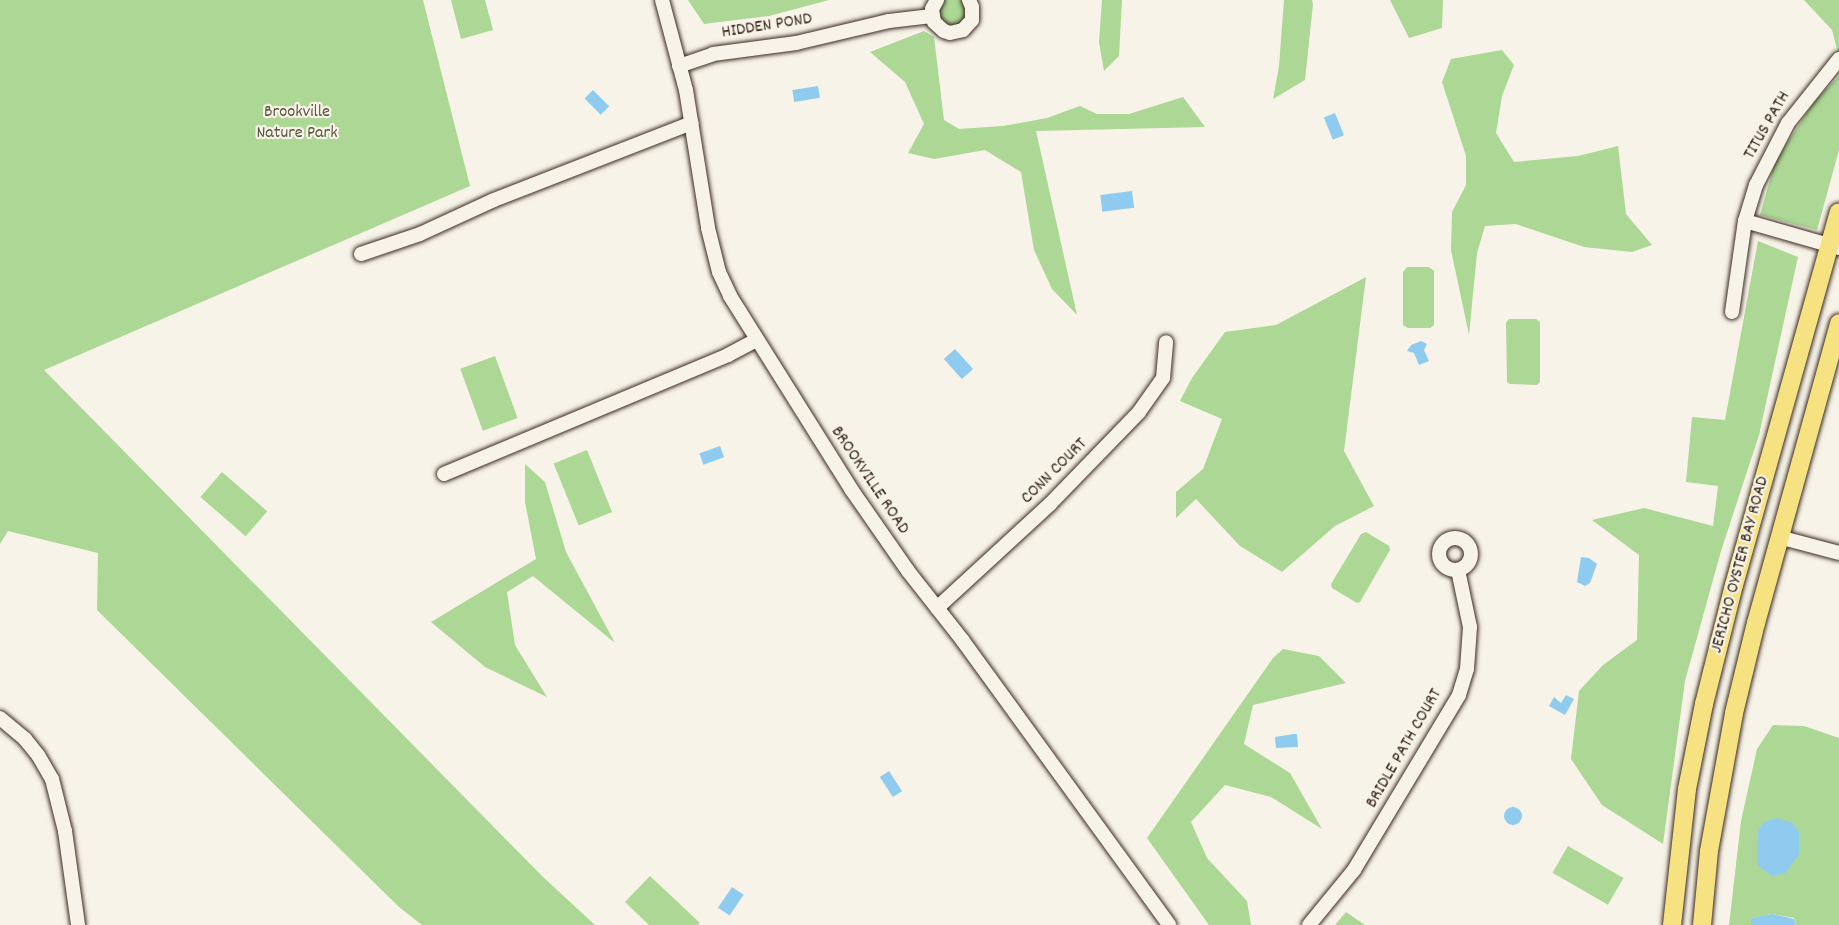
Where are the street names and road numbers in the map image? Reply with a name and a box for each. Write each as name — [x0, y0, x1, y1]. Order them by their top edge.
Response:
street label: HIDDEN POND — [720, 9, 814, 45]
street label: TITUS PATH — [1740, 88, 1796, 164]
street label: BROOKVILLE ROAD — [825, 423, 913, 539]
street label: CONN COURT — [1017, 434, 1093, 510]
street label: JERICHO OYSTER BAY ROAD — [1707, 474, 1775, 656]
street label: BRIDLE PATH COURT — [1362, 685, 1448, 813]

